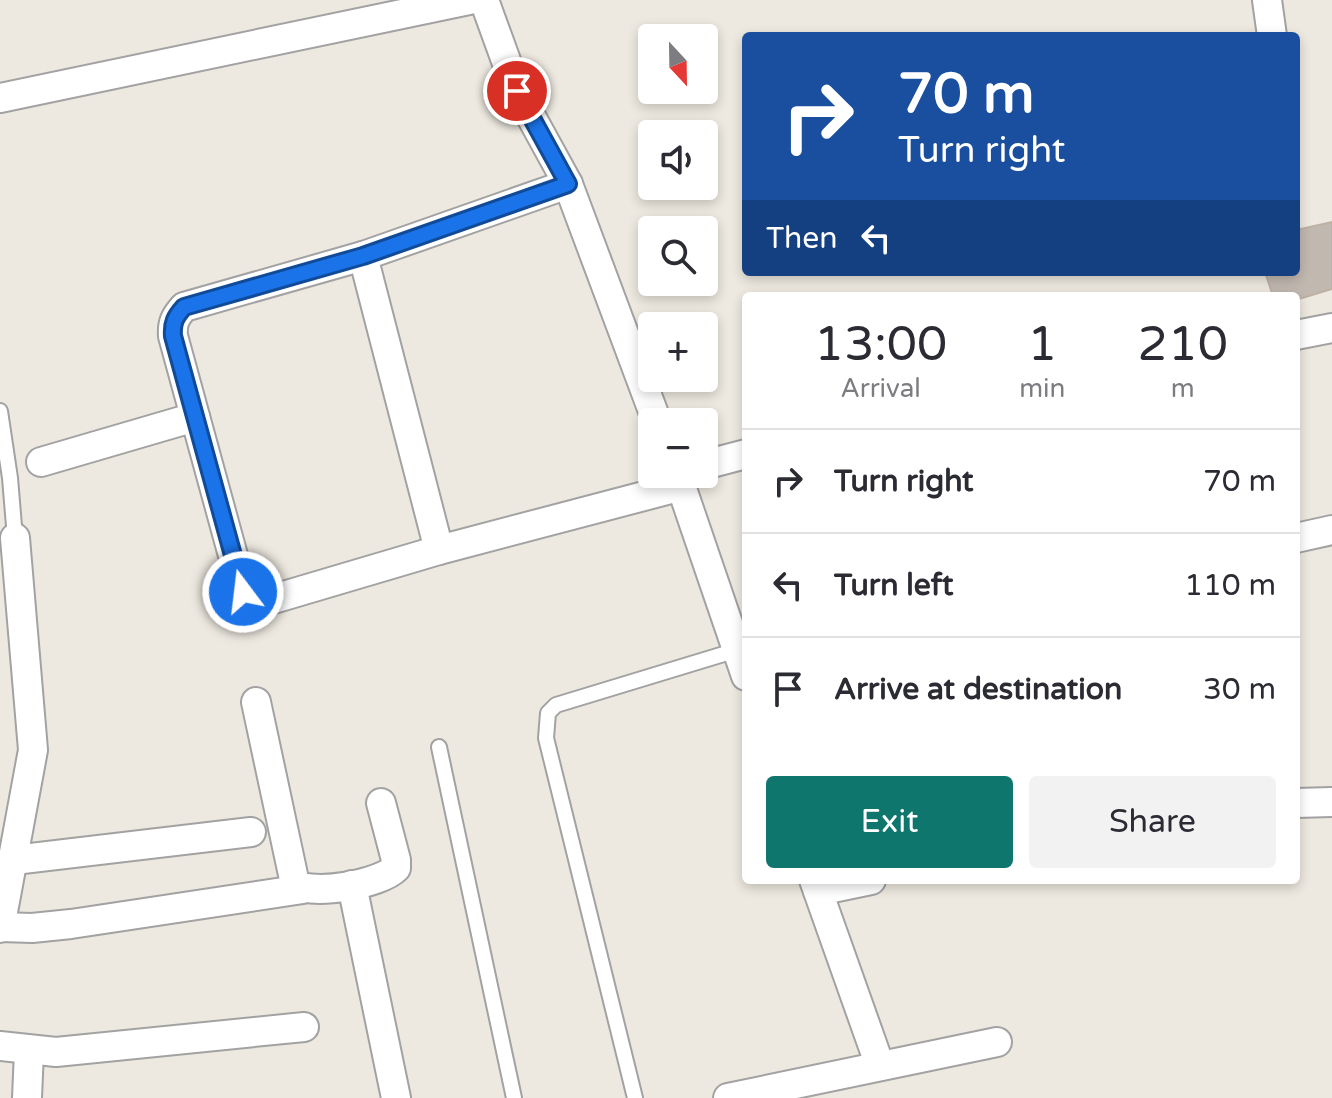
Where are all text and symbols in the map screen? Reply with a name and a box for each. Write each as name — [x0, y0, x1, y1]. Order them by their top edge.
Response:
north arrow — [638, 24, 718, 104]
map controls — [638, 24, 718, 488]
pin — [483, 57, 551, 125]
text: 70 m — [898, 61, 1034, 128]
icon: right — [766, 64, 870, 168]
icon: arrive — [495, 69, 539, 113]
button: sound — [638, 120, 718, 200]
text: Turn right — [898, 129, 1065, 172]
button: search — [638, 216, 718, 296]
icon: left — [854, 216, 898, 260]
text: Then — [766, 220, 838, 257]
button: + — [638, 312, 718, 392]
text: 13:00 — [814, 316, 947, 374]
text: 1 — [1027, 316, 1057, 374]
text: 210 — [1137, 316, 1228, 374]
text: Arrival — [840, 373, 921, 404]
text: min — [1019, 373, 1065, 404]
text: m — [1171, 373, 1195, 404]
button: − — [638, 408, 718, 488]
icon: right — [766, 459, 810, 503]
text: Turn right — [834, 463, 974, 500]
text: 70 m — [1203, 463, 1276, 500]
position arrow — [201, 550, 285, 634]
icon: left — [766, 563, 810, 607]
text: Turn left — [834, 567, 953, 604]
text: 110 m — [1184, 567, 1276, 604]
icon: arrive — [766, 667, 810, 711]
text: Arrive at destination — [834, 671, 1122, 708]
text: 30 m — [1203, 671, 1276, 708]
button: Exit — [766, 776, 1013, 868]
button: Share — [1029, 776, 1276, 868]

